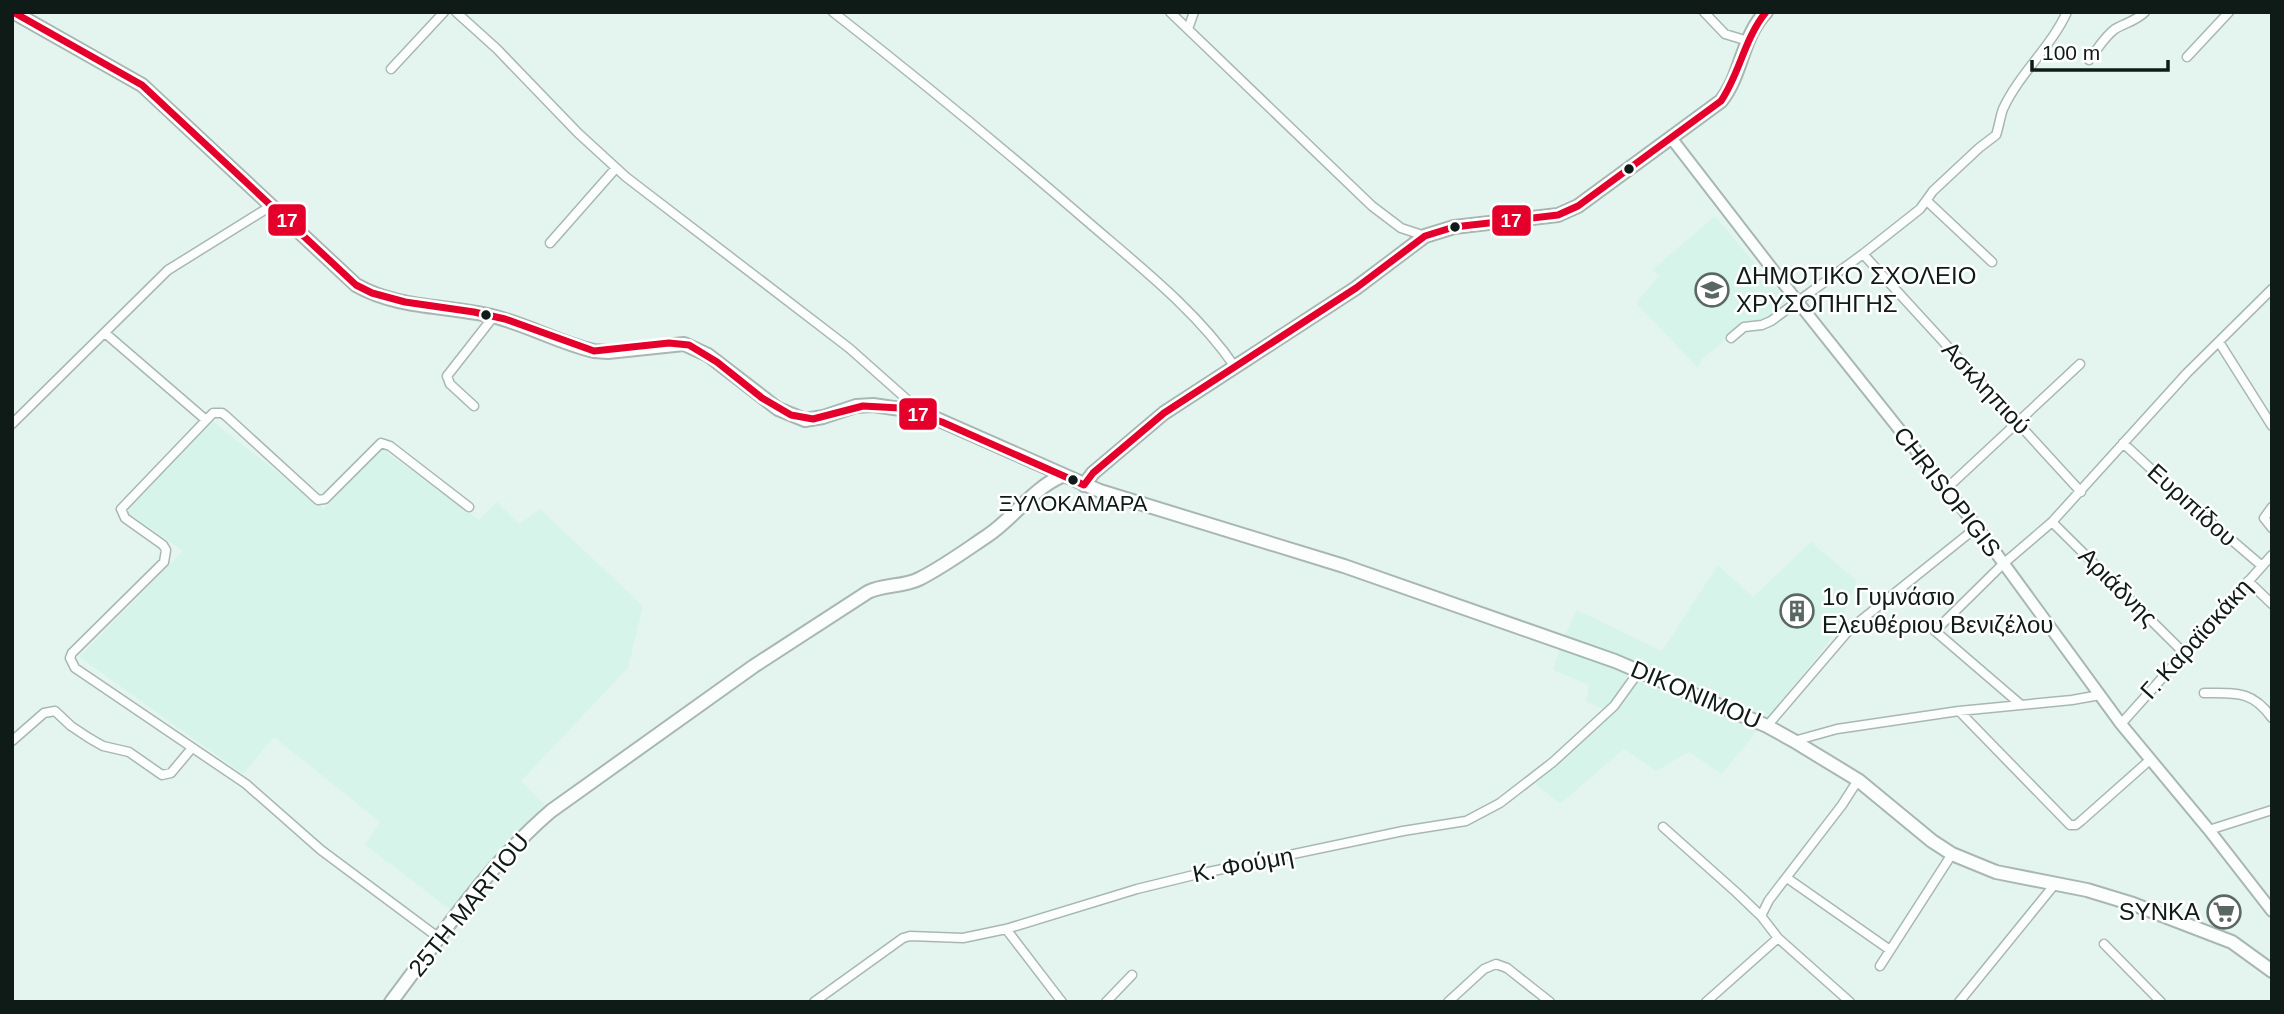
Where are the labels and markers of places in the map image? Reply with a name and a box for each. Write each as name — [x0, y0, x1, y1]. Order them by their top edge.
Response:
unlabelled marker — [1622, 162, 1636, 176]
unlabelled marker — [1448, 220, 1462, 234]
place label: ΔΗΜΟΤΙΚΟ ΣΧΟΛΕΙΟ ΧΡΥΣΟΠΗΓΗΣ — [1736, 262, 1976, 317]
school or university icon: ΔΗΜΟΤΙΚΟ ΣΧΟΛΕΙΟ ΧΡΥΣΟΠΗΓΗΣ — [1693, 271, 1731, 309]
unlabelled marker — [479, 308, 493, 322]
marker: ΞΥΛΟΚΑΜΑΡΑ — [1066, 473, 1080, 487]
place label: ΞΥΛΟΚΑΜΑΡΑ — [999, 491, 1148, 516]
place label: 1ο Γυμνάσιο Ελευθέριου Βενιζέλου — [1822, 583, 2053, 638]
building icon: 1ο Γυμνάσιο Ελευθέριου Βενιζέλου — [1778, 592, 1816, 630]
supermarket icon: SYNKA — [2205, 893, 2243, 931]
place label: SYNKA — [2119, 898, 2200, 925]

